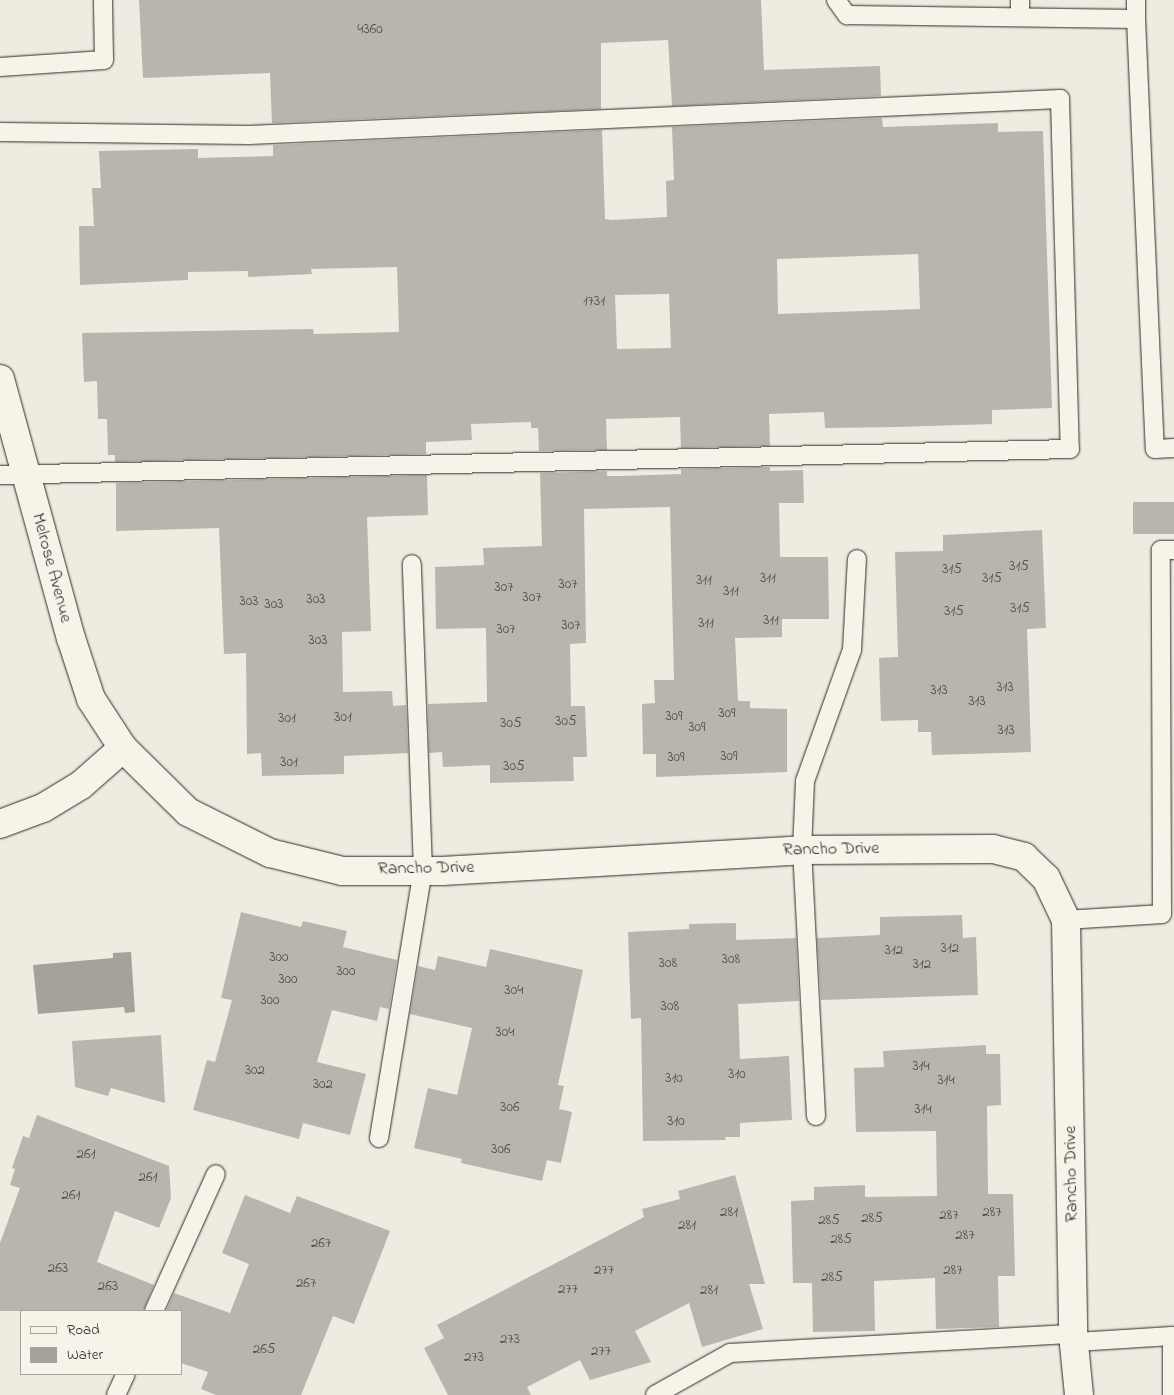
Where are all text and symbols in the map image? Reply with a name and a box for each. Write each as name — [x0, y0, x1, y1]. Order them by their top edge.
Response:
house number: 4360 — [357, 21, 383, 39]
house number: 1731 — [583, 293, 605, 311]
street label: Melrose Avenue — [26, 511, 76, 625]
house number: 315 — [1009, 558, 1029, 576]
house number: 315 — [942, 561, 962, 579]
house number: 311 — [760, 570, 776, 588]
house number: 315 — [982, 570, 1002, 588]
house number: 311 — [696, 572, 712, 590]
house number: 307 — [559, 576, 577, 594]
house number: 307 — [495, 579, 513, 597]
house number: 311 — [723, 583, 739, 601]
house number: 307 — [523, 589, 541, 607]
house number: 303 — [307, 591, 325, 609]
house number: 303 — [240, 593, 258, 611]
house number: 303 — [265, 596, 283, 614]
house number: 315 — [1010, 600, 1030, 618]
house number: 315 — [944, 603, 964, 621]
house number: 311 — [763, 612, 779, 630]
house number: 311 — [698, 615, 714, 633]
house number: 307 — [562, 617, 580, 635]
house number: 307 — [497, 621, 515, 639]
house number: 303 — [309, 632, 327, 650]
house number: 313 — [996, 679, 1014, 697]
house number: 313 — [930, 682, 948, 700]
house number: 313 — [968, 693, 986, 711]
house number: 309 — [718, 705, 736, 723]
house number: 309 — [665, 708, 683, 726]
house number: 301 — [334, 709, 352, 727]
house number: 301 — [278, 710, 296, 728]
house number: 305 — [555, 713, 577, 731]
house number: 305 — [500, 715, 522, 733]
house number: 309 — [688, 719, 706, 737]
house number: 313 — [997, 722, 1015, 740]
house number: 309 — [720, 748, 738, 766]
house number: 309 — [667, 749, 685, 767]
house number: 301 — [280, 754, 298, 772]
house number: 305 — [503, 758, 525, 776]
street label: Rancho Drive — [783, 838, 879, 862]
street label: Rancho Drive — [378, 857, 474, 881]
house number: 312 — [941, 940, 959, 958]
house number: 312 — [885, 942, 903, 960]
house number: 300 — [269, 949, 289, 967]
house number: 308 — [722, 951, 740, 969]
house number: 308 — [659, 955, 677, 973]
house number: 312 — [913, 956, 931, 974]
house number: 300 — [336, 963, 356, 981]
house number: 300 — [278, 971, 298, 989]
house number: 304 — [505, 982, 523, 1000]
house number: 300 — [260, 992, 280, 1010]
house number: 308 — [661, 998, 679, 1016]
house number: 304 — [496, 1024, 514, 1042]
house number: 314 — [912, 1058, 930, 1076]
house number: 302 — [245, 1062, 265, 1080]
house number: 310 — [728, 1066, 746, 1084]
house number: 310 — [665, 1070, 683, 1088]
house number: 314 — [937, 1072, 955, 1090]
house number: 302 — [313, 1076, 333, 1094]
house number: 306 — [500, 1099, 520, 1117]
house number: 314 — [914, 1101, 932, 1119]
house number: 310 — [667, 1113, 685, 1131]
street label: Rancho Drive — [1060, 1126, 1084, 1222]
house number: 306 — [491, 1141, 511, 1159]
house number: 261 — [77, 1146, 95, 1164]
house number: 261 — [139, 1169, 157, 1187]
house number: 261 — [62, 1187, 80, 1205]
house number: 281 — [720, 1204, 738, 1222]
house number: 287 — [982, 1204, 1002, 1222]
house number: 287 — [939, 1207, 959, 1225]
house number: 285 — [861, 1210, 883, 1228]
house number: 285 — [818, 1212, 840, 1230]
house number: 281 — [678, 1217, 696, 1235]
house number: 287 — [955, 1227, 975, 1245]
house number: 285 — [830, 1231, 852, 1249]
house number: 267 — [311, 1235, 331, 1253]
house number: 263 — [48, 1260, 68, 1278]
house number: 277 — [594, 1262, 614, 1280]
house number: 287 — [943, 1262, 963, 1280]
house number: 285 — [821, 1269, 843, 1287]
house number: 267 — [296, 1275, 316, 1293]
house number: 263 — [98, 1278, 118, 1296]
house number: 277 — [558, 1281, 578, 1299]
house number: 281 — [700, 1282, 718, 1300]
legend — [20, 1310, 182, 1375]
text: Road — [67, 1319, 100, 1341]
house number: 273 — [500, 1331, 520, 1349]
house number: 265 — [253, 1341, 275, 1359]
house number: 277 — [591, 1343, 611, 1361]
text: Water — [67, 1344, 103, 1366]
house number: 273 — [464, 1349, 484, 1367]

